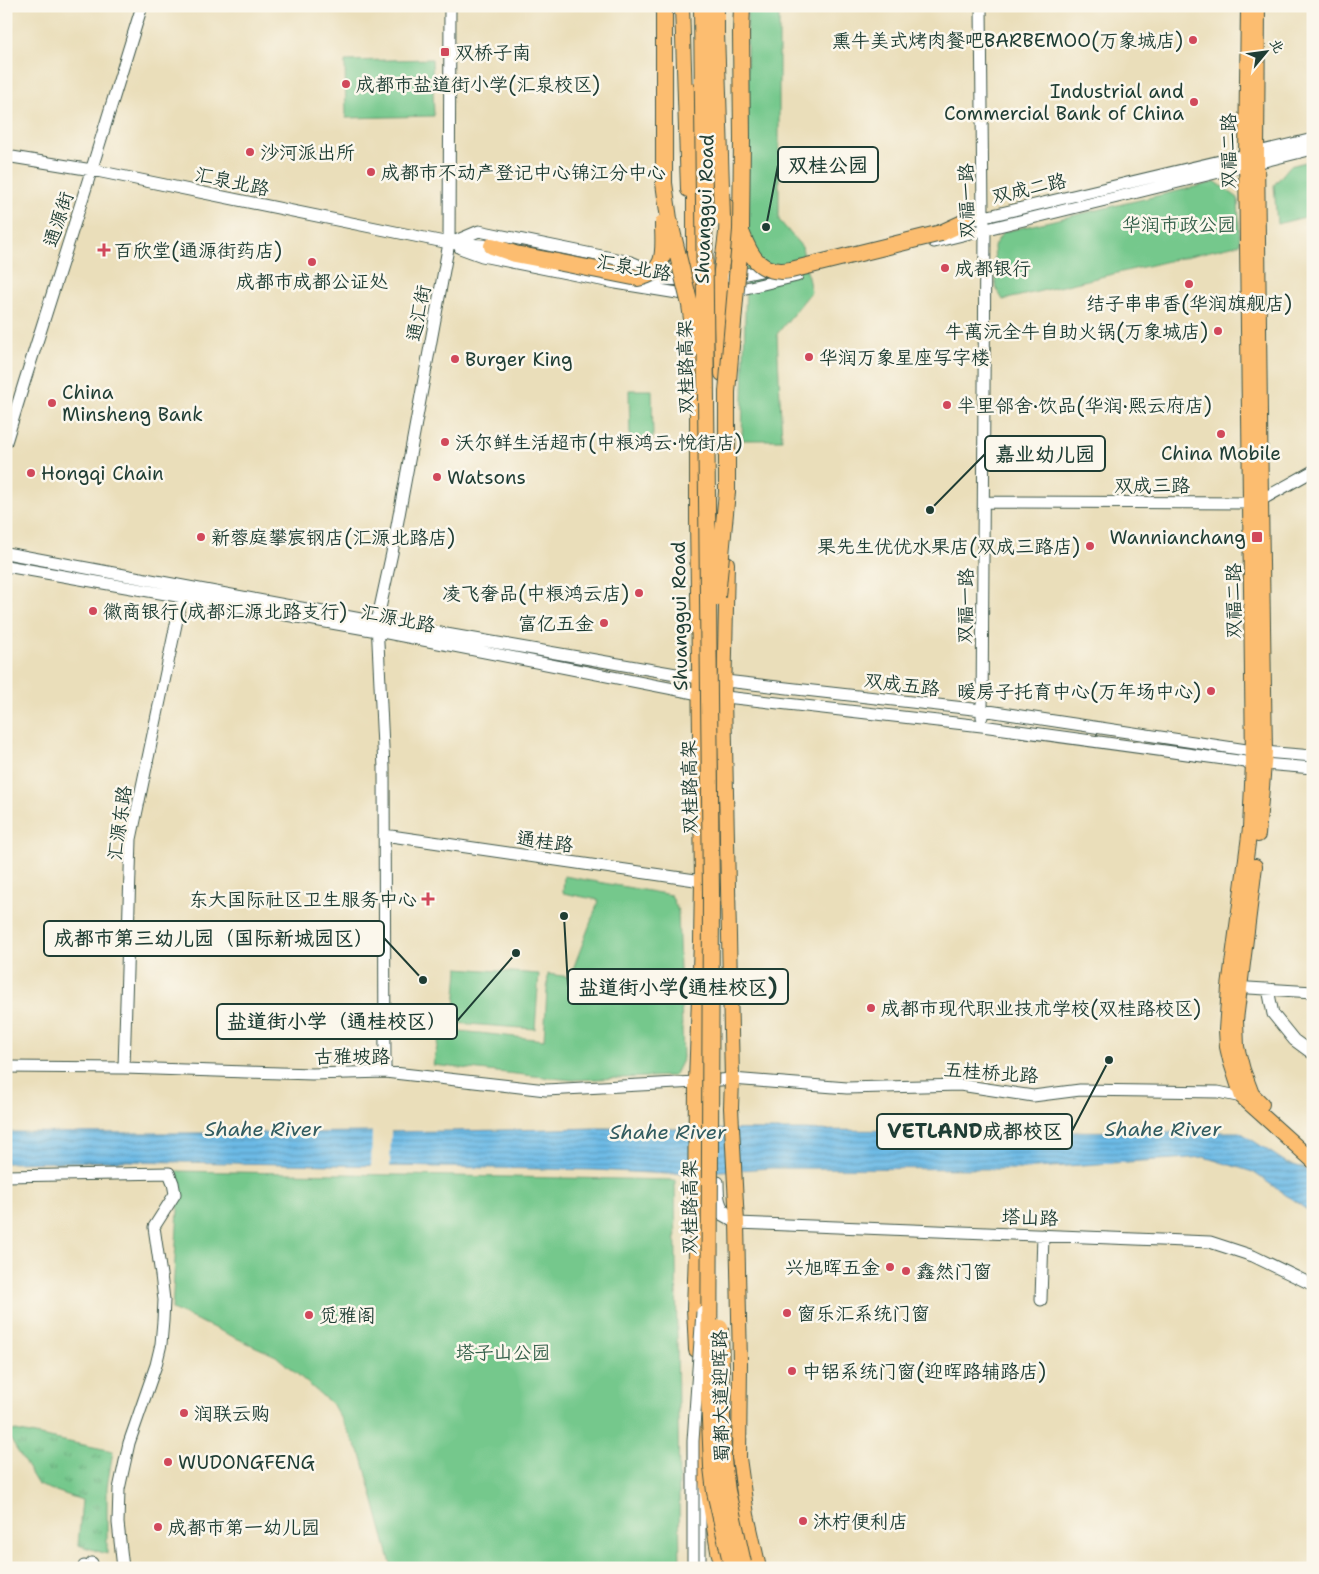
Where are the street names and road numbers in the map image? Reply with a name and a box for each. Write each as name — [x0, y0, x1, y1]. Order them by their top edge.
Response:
street label: 双福二路 — [1216, 113, 1241, 189]
street label: Shuanggui Road — [689, 134, 720, 284]
street label: 汇泉北路 — [192, 161, 272, 202]
street label: 双福一路 — [953, 163, 980, 239]
street label: 双成二路 — [989, 168, 1069, 209]
street label: 通源街 — [38, 188, 79, 250]
street label: 汇泉北路 — [594, 249, 674, 286]
street label: 通汇街 — [401, 283, 436, 343]
street label: 双桂路高架 — [672, 319, 699, 415]
street label: 双成三路 — [1114, 473, 1190, 498]
street label: Shuanggui Road — [666, 541, 693, 691]
street label: 双福二路 — [1221, 563, 1246, 639]
street label: 双福一路 — [952, 568, 979, 644]
street label: 汇源北路 — [358, 599, 438, 638]
street label: 双成五路 — [863, 667, 941, 702]
street label: 双桂路高架 — [676, 739, 703, 835]
street label: 汇源东路 — [102, 784, 137, 862]
street label: 通桂路 — [515, 825, 575, 858]
street label: 古雅坡路 — [314, 1044, 390, 1069]
street label: 五桂桥北路 — [943, 1057, 1039, 1088]
street label: 双桂路高架 — [677, 1159, 702, 1255]
street label: 塔山路 — [1001, 1204, 1059, 1231]
street label: 蜀都大道迎晖路 — [707, 1329, 734, 1463]

